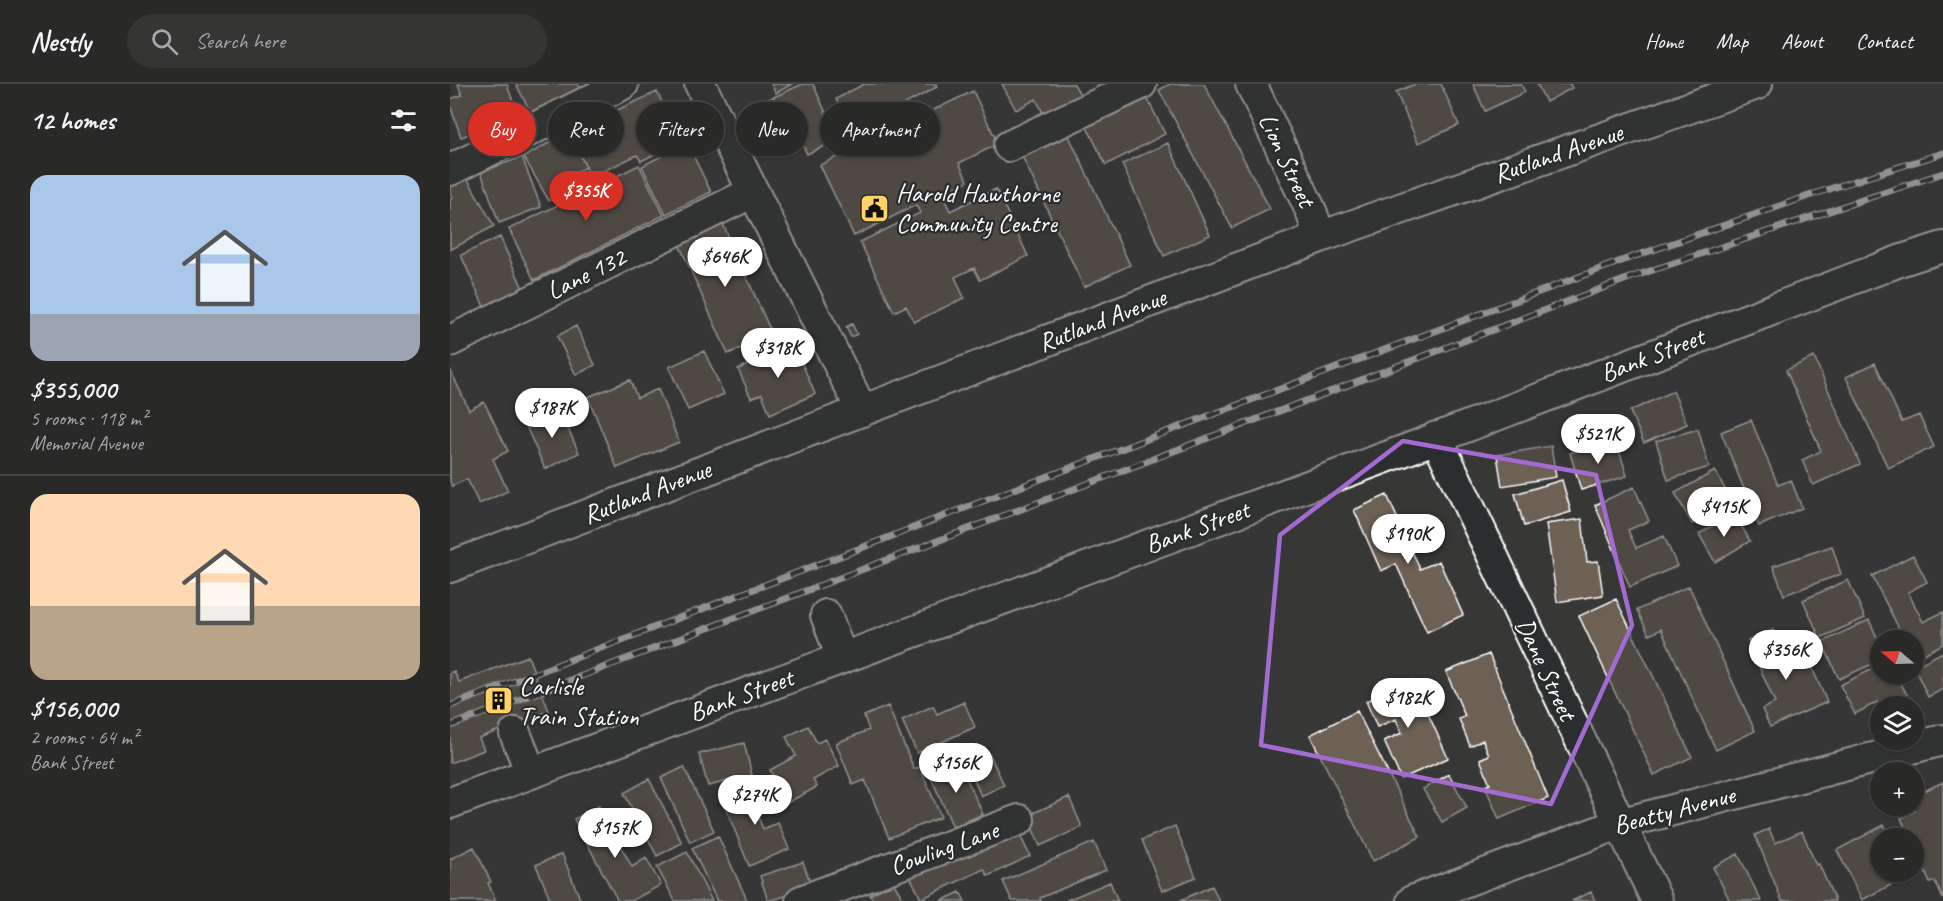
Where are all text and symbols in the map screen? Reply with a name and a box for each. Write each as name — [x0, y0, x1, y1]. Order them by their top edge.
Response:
search box — [127, 14, 547, 68]
text: Nestly — [30, 24, 91, 59]
icon: search — [148, 25, 181, 58]
text: Search here — [196, 27, 285, 55]
text: Home — [1645, 28, 1683, 54]
text: Map — [1716, 28, 1748, 54]
text: About — [1781, 28, 1823, 54]
text: Contact — [1856, 28, 1913, 54]
chip: Buy — [468, 102, 536, 156]
chip: Rent — [548, 102, 624, 156]
chip: Filters — [636, 102, 724, 156]
chip: New — [736, 102, 808, 156]
chip: Apartment — [820, 102, 940, 156]
text: 12 homes — [30, 104, 115, 137]
icon: filters — [387, 104, 420, 137]
street label: Lion Street — [1251, 108, 1324, 214]
street label: Rutland Avenue — [1489, 115, 1628, 190]
pin: $355K — [544, 171, 628, 222]
place label: Harold Hawthorne Community Centre — [896, 177, 1061, 240]
text: $355K — [563, 178, 609, 203]
public building icon: Harold Hawthorne Community Centre — [859, 192, 891, 224]
icon: home — [171, 214, 279, 322]
pin: $646K — [683, 237, 767, 288]
street label: Lane 132 — [541, 240, 633, 307]
text: $646K — [702, 244, 749, 269]
street label: Rutland Avenue — [1033, 280, 1172, 359]
street label: Bank Street — [1595, 319, 1711, 390]
pin: $318K — [736, 328, 820, 379]
text: $318K — [755, 335, 801, 360]
text: $355,000 — [30, 373, 116, 406]
pin: $187K — [510, 388, 594, 439]
text: $187K — [529, 395, 575, 420]
text: 5 rooms · 118 m² — [30, 406, 147, 431]
pin: $521K — [1556, 414, 1640, 465]
text: $521K — [1575, 421, 1621, 446]
text: Memorial Avenue — [30, 431, 143, 456]
street label: Rutland Avenue — [578, 452, 717, 531]
pin: $415K — [1682, 487, 1766, 538]
street label: Bank Street — [1140, 492, 1256, 561]
text: $415K — [1701, 494, 1747, 519]
pin: $190K — [1366, 514, 1450, 565]
text: $190K — [1385, 521, 1431, 546]
icon: home — [171, 533, 279, 641]
street label: Dane Street — [1508, 613, 1585, 728]
pin: $356K — [1744, 630, 1828, 681]
north arrow — [1870, 630, 1924, 684]
map controls — [1870, 630, 1924, 882]
text: $356K — [1763, 637, 1809, 662]
street label: Bank Street — [684, 660, 800, 729]
place label: Carlisle Train Station — [519, 670, 639, 733]
pin: $182K — [1366, 678, 1450, 729]
building icon: Carlisle Train Station — [482, 685, 514, 717]
text: $182K — [1385, 685, 1431, 710]
text: $156,000 — [30, 692, 117, 725]
button: layers — [1870, 696, 1924, 750]
text: 2 rooms · 64 m² — [30, 725, 138, 750]
pin: $156K — [914, 743, 998, 794]
text: Bank Street — [30, 750, 113, 775]
text: $156K — [933, 750, 979, 775]
button: + — [1870, 762, 1924, 816]
pin: $274K — [713, 775, 797, 826]
street label: Beatty Avenue — [1610, 778, 1740, 842]
text: $274K — [732, 782, 778, 807]
pin: $157K — [573, 808, 657, 859]
street label: Cowling Lane — [885, 812, 1005, 883]
text: $157K — [592, 815, 638, 840]
button: − — [1870, 828, 1924, 882]

